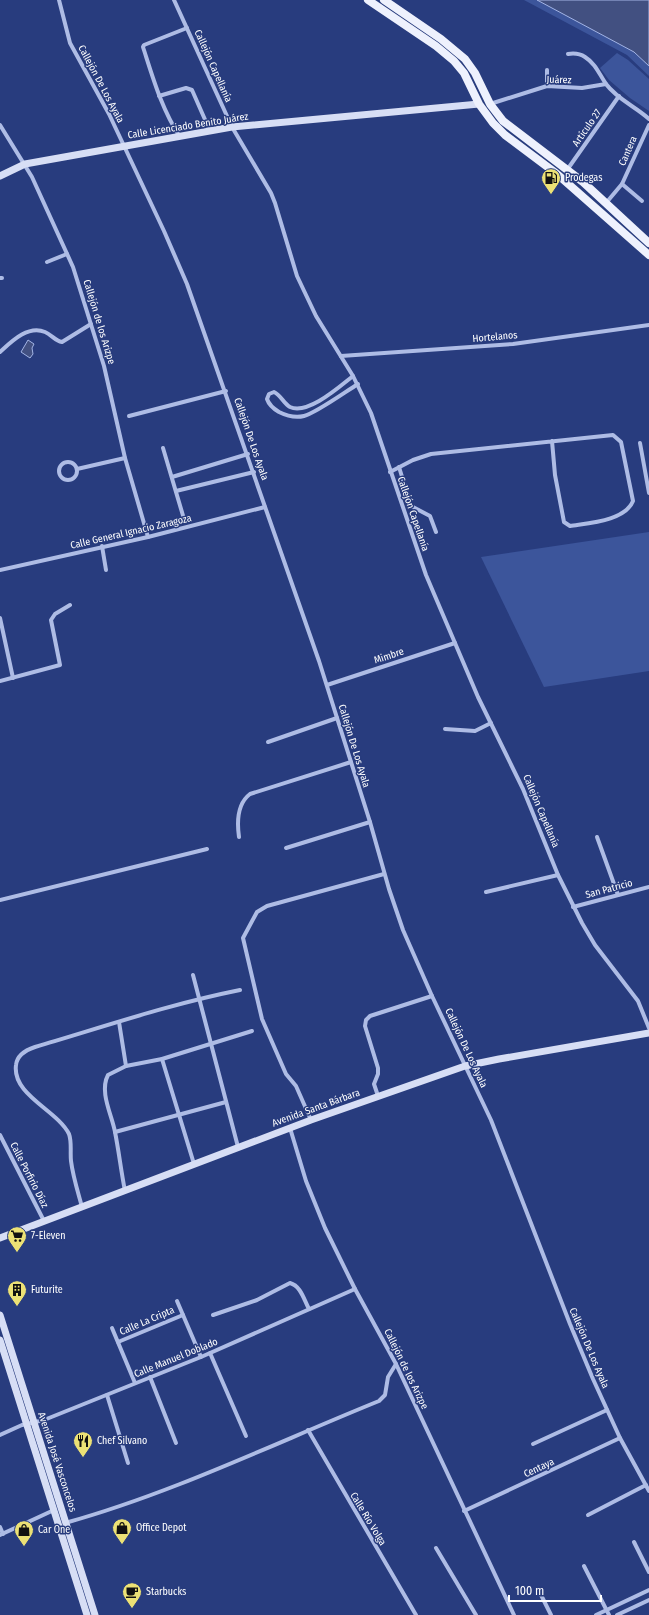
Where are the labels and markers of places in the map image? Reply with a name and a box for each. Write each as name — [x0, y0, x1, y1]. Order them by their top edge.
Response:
fuel station icon: Prodegas — [540, 167, 562, 195]
place label: Prodegas — [565, 172, 602, 184]
supermarket icon: 7-Eleven — [6, 1225, 28, 1253]
place label: 7-Eleven — [31, 1230, 65, 1242]
building icon: Futurite — [6, 1279, 28, 1307]
place label: Futurite — [31, 1284, 63, 1296]
restaurant icon: Chef Silvano — [72, 1430, 94, 1458]
place label: Chef Silvano — [97, 1435, 147, 1447]
shop icon: Office Depot — [111, 1517, 133, 1545]
shop icon: Car One — [13, 1519, 35, 1547]
place label: Office Depot — [136, 1522, 187, 1534]
place label: Car One — [38, 1524, 70, 1536]
cafe icon: Starbucks — [121, 1581, 143, 1609]
place label: Starbucks — [146, 1586, 186, 1598]

